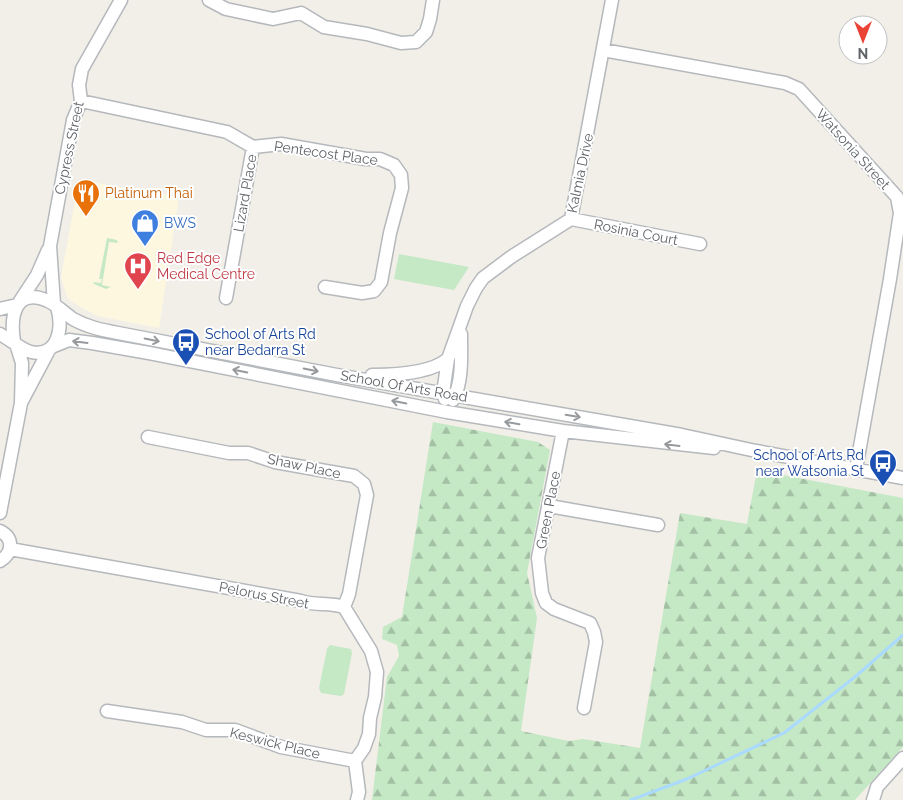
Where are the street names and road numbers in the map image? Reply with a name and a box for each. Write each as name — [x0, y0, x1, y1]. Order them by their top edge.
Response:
street label: Cypress Street — [51, 100, 87, 196]
street label: Watsonia Street — [813, 106, 893, 193]
street label: Kalmia Drive — [564, 132, 596, 214]
street label: Pentecost Place — [273, 138, 379, 168]
street label: Lizard Place — [230, 153, 260, 233]
street label: Rosinia Court — [593, 216, 680, 248]
street label: School Of Arts Road — [339, 367, 469, 405]
street label: Shaw Place — [266, 450, 342, 482]
street label: Green Place — [533, 470, 563, 550]
street label: Pelorus Street — [218, 578, 311, 612]
street label: Keswick Place — [228, 724, 322, 762]

